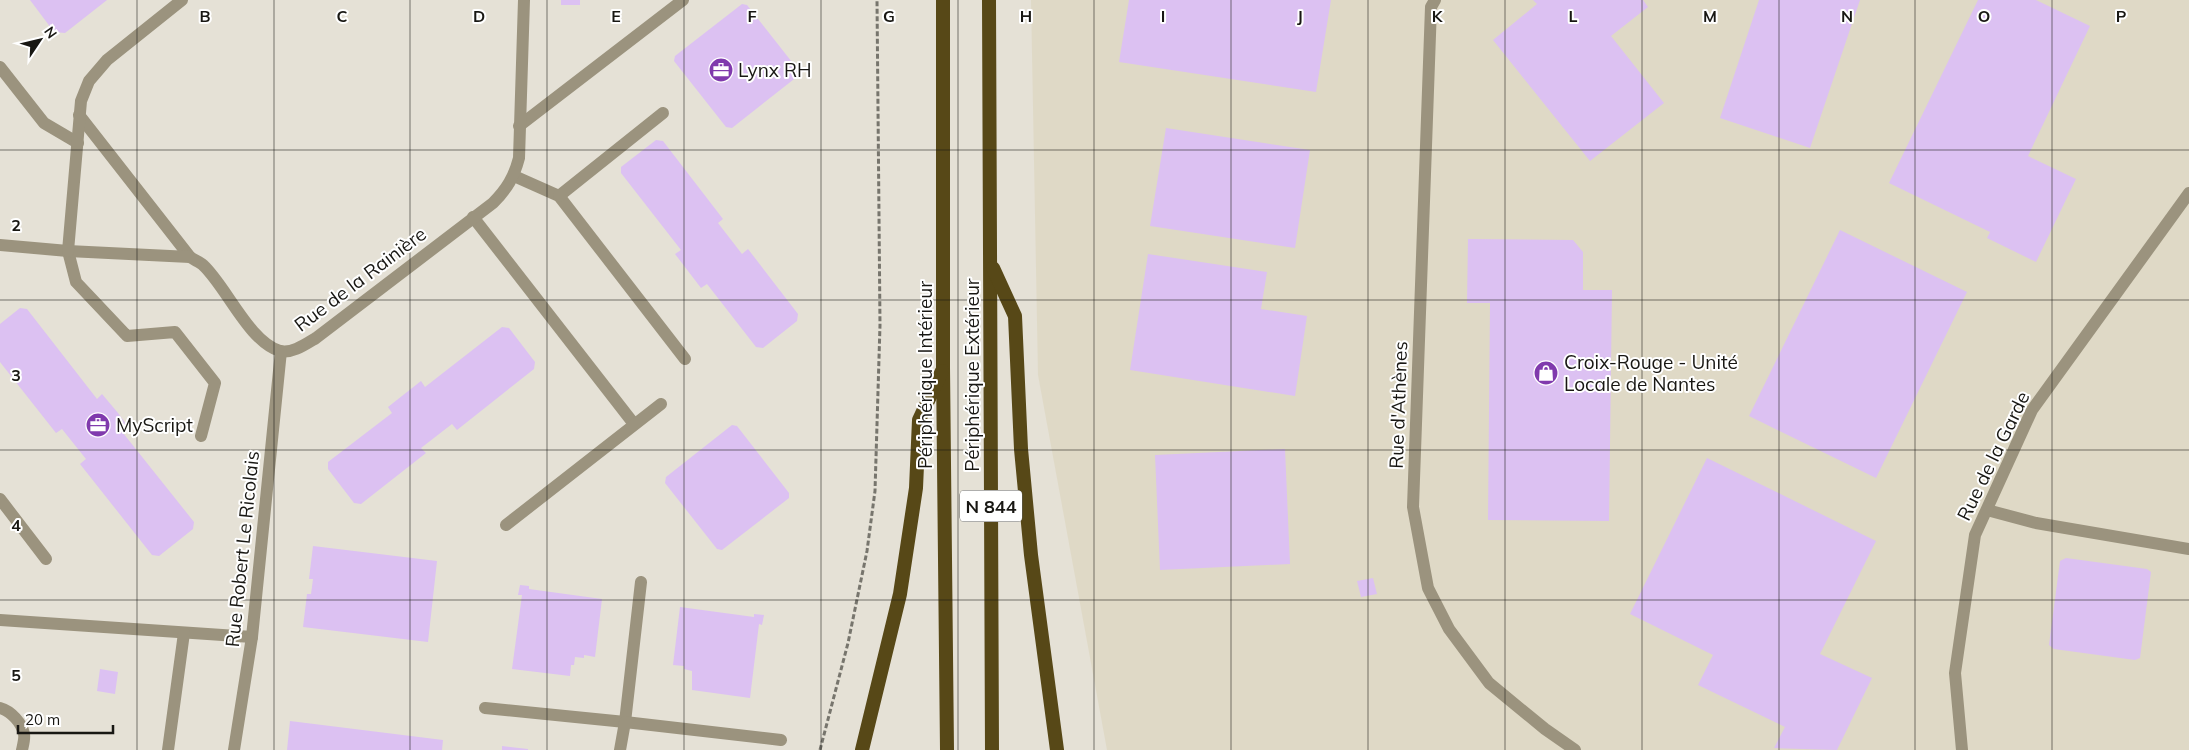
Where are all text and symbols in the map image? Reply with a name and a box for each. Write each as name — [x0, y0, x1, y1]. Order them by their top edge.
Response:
text: B — [199, 6, 211, 26]
text: C — [337, 6, 348, 26]
text: D — [473, 6, 485, 26]
text: E — [611, 6, 621, 26]
text: F — [747, 6, 757, 26]
text: G — [883, 6, 895, 26]
text: H — [1020, 6, 1032, 26]
text: I — [1161, 6, 1165, 26]
text: J — [1297, 6, 1303, 26]
text: K — [1432, 6, 1444, 26]
text: L — [1569, 6, 1578, 26]
text: M — [1703, 6, 1717, 26]
text: N — [1841, 6, 1853, 26]
text: O — [1978, 6, 1990, 26]
text: P — [2116, 6, 2127, 26]
north arrow — [15, 15, 65, 65]
text: N — [40, 23, 61, 42]
office icon: Lynx RH — [708, 57, 734, 83]
place label: Lynx RH — [738, 58, 812, 82]
text: 2 — [11, 215, 21, 235]
street label: Rue de la Rainière — [289, 222, 431, 336]
street label: Périphérique Extérieur — [960, 278, 984, 472]
street label: Périphérique Intérieur — [913, 281, 937, 469]
street label: Rue d'Athènes — [1384, 341, 1412, 469]
place label: Croix-Rouge - Unité Locale de Nantes — [1564, 350, 1738, 396]
shop icon: Croix-Rouge - Unité Locale de Nantes — [1533, 360, 1559, 386]
text: 3 — [11, 365, 21, 385]
street label: Rue de la Garde — [1951, 387, 2035, 525]
office icon: MyScript — [85, 412, 111, 438]
place label: MyScript — [116, 413, 193, 437]
street label: Rue Robert Le Ricolais — [220, 450, 264, 648]
road number: N 844 — [960, 491, 1022, 522]
text: 4 — [11, 515, 21, 535]
text: 5 — [11, 665, 21, 685]
scale bar — [18, 702, 112, 734]
text: 20 m — [25, 710, 60, 729]

